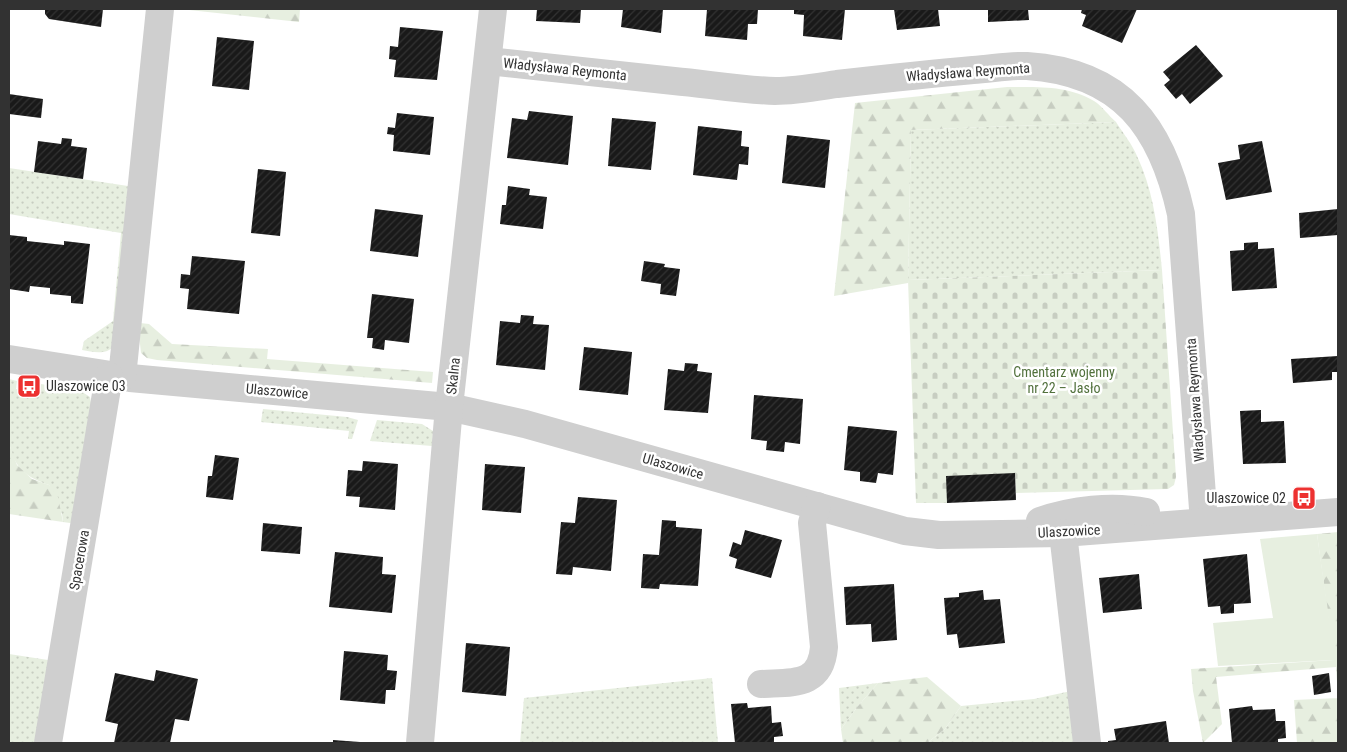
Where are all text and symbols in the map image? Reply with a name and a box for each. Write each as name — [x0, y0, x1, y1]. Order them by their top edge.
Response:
street label: Władysława Reymonta — [502, 55, 628, 83]
street label: Władysława Reymonta — [905, 60, 1031, 84]
street label: Władysława Reymonta — [1183, 337, 1207, 463]
street label: Skalna — [443, 357, 463, 395]
park label: Cmentarz wojenny nr 22 – Jasło — [1013, 364, 1115, 396]
bus stop icon: Ulaszowice 03 — [16, 373, 42, 399]
place label: Ulaszowice 03 — [46, 378, 126, 394]
street label: Ulaszowice — [245, 380, 309, 402]
street label: Ulaszowice — [641, 450, 706, 482]
bus stop icon: Ulaszowice 02 — [1291, 485, 1317, 511]
place label: Ulaszowice 02 — [1206, 490, 1286, 506]
street label: Ulaszowice — [1037, 521, 1101, 541]
street label: Spacerowa — [66, 529, 92, 591]

